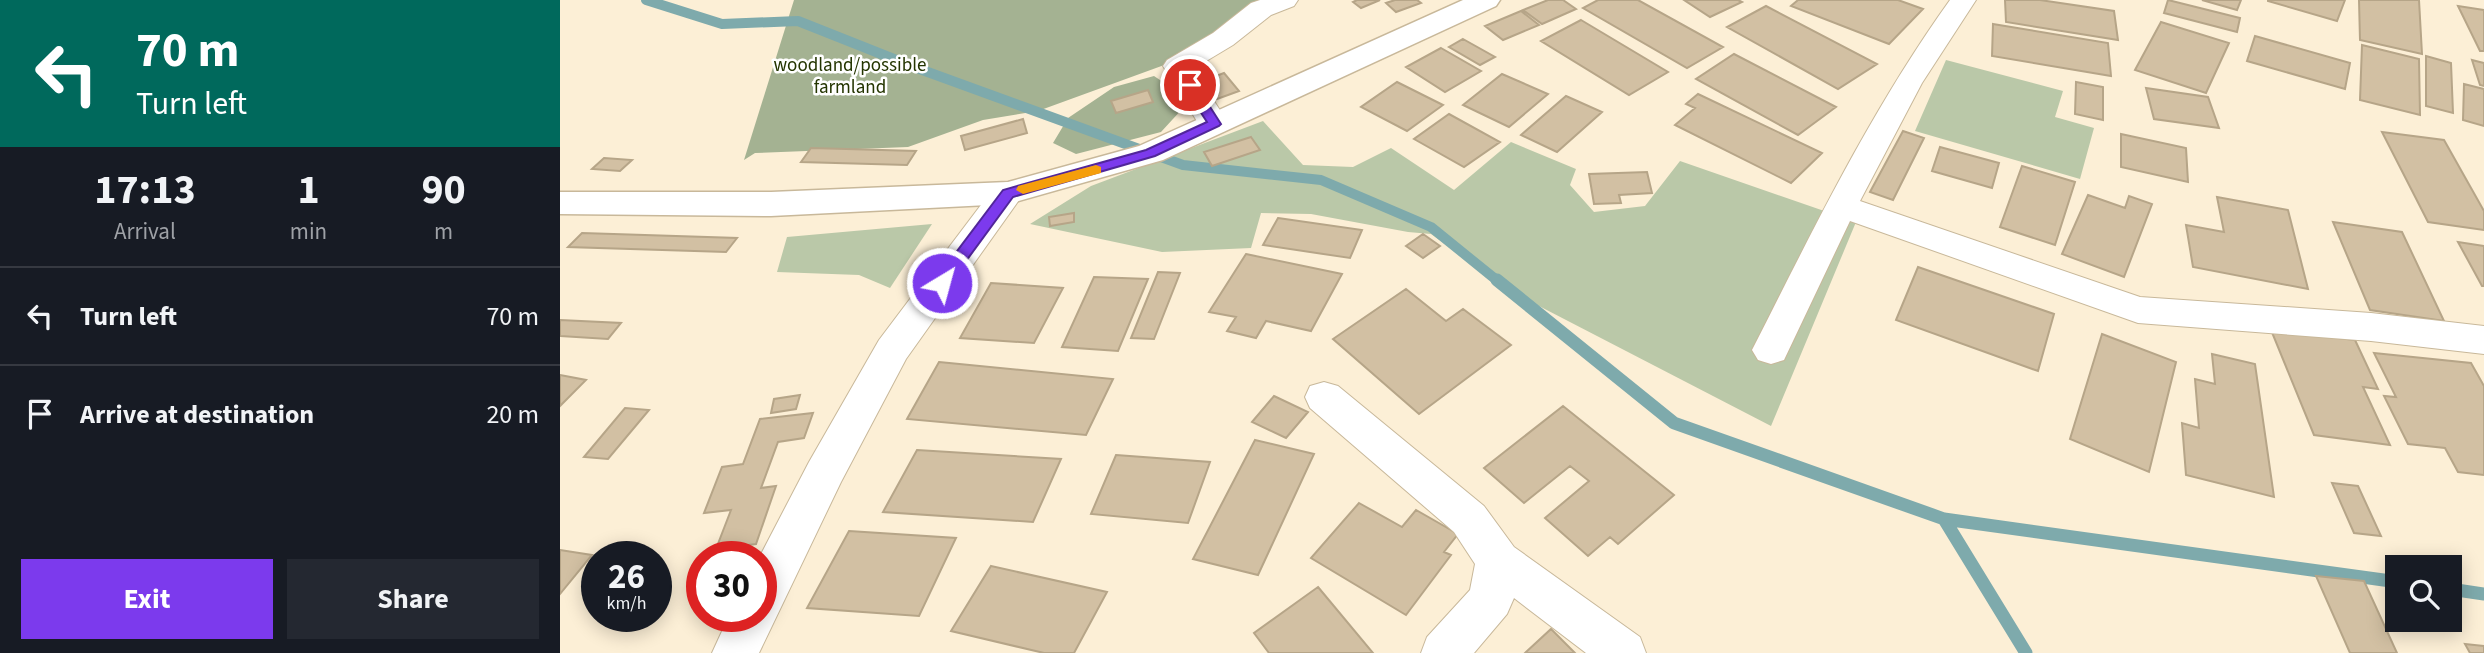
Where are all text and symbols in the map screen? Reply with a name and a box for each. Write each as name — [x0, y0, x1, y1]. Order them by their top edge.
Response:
text: 70 m — [136, 16, 240, 86]
icon: left — [21, 28, 112, 119]
park label: woodland/possible farmland — [774, 52, 926, 101]
pin — [1160, 55, 1220, 115]
icon: arrive — [1171, 66, 1209, 104]
text: Turn left — [136, 81, 247, 127]
text: 17:13 — [94, 160, 196, 220]
text: 1 — [297, 160, 320, 220]
text: 90 — [421, 160, 466, 220]
text: Arrival — [114, 215, 176, 248]
text: min — [290, 215, 327, 248]
text: m — [434, 215, 453, 248]
position arrow — [905, 246, 979, 320]
icon: left — [21, 297, 59, 335]
text: Turn left — [80, 298, 177, 335]
text: 70 m — [486, 298, 539, 335]
icon: arrive — [21, 395, 59, 433]
text: Arrive at destination — [80, 396, 314, 433]
text: 20 m — [486, 396, 539, 433]
speed limit sign: 30 — [686, 541, 777, 632]
text: 26 — [608, 552, 645, 602]
map controls — [2385, 555, 2462, 632]
button: search — [2385, 555, 2462, 632]
button: Exit — [21, 559, 273, 639]
button: Share — [287, 559, 539, 639]
text: km/h — [607, 591, 646, 616]

